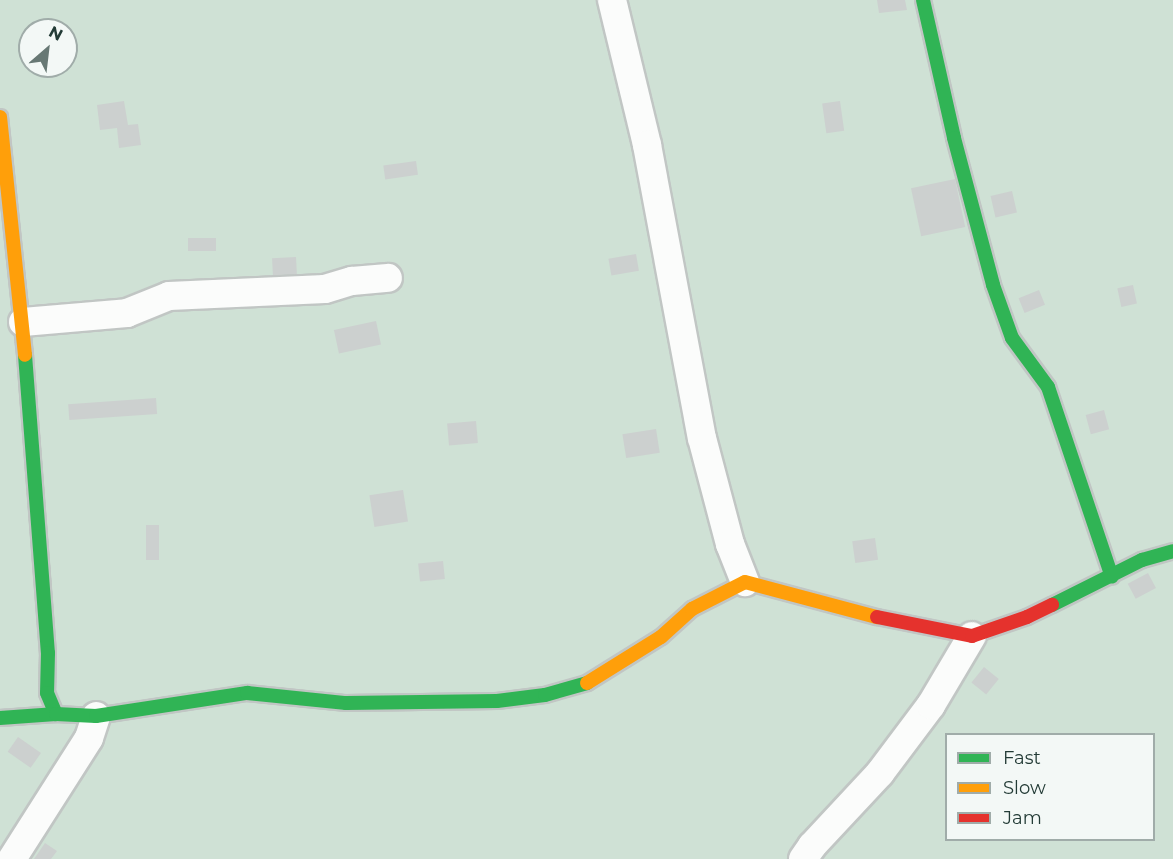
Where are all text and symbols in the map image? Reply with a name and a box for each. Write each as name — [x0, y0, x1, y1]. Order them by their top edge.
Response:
north arrow — [18, 18, 78, 78]
text: N — [46, 22, 66, 45]
legend — [945, 733, 1155, 841]
text: Fast — [1003, 747, 1041, 769]
text: Slow — [1003, 777, 1046, 799]
text: Jam — [1003, 807, 1042, 829]

